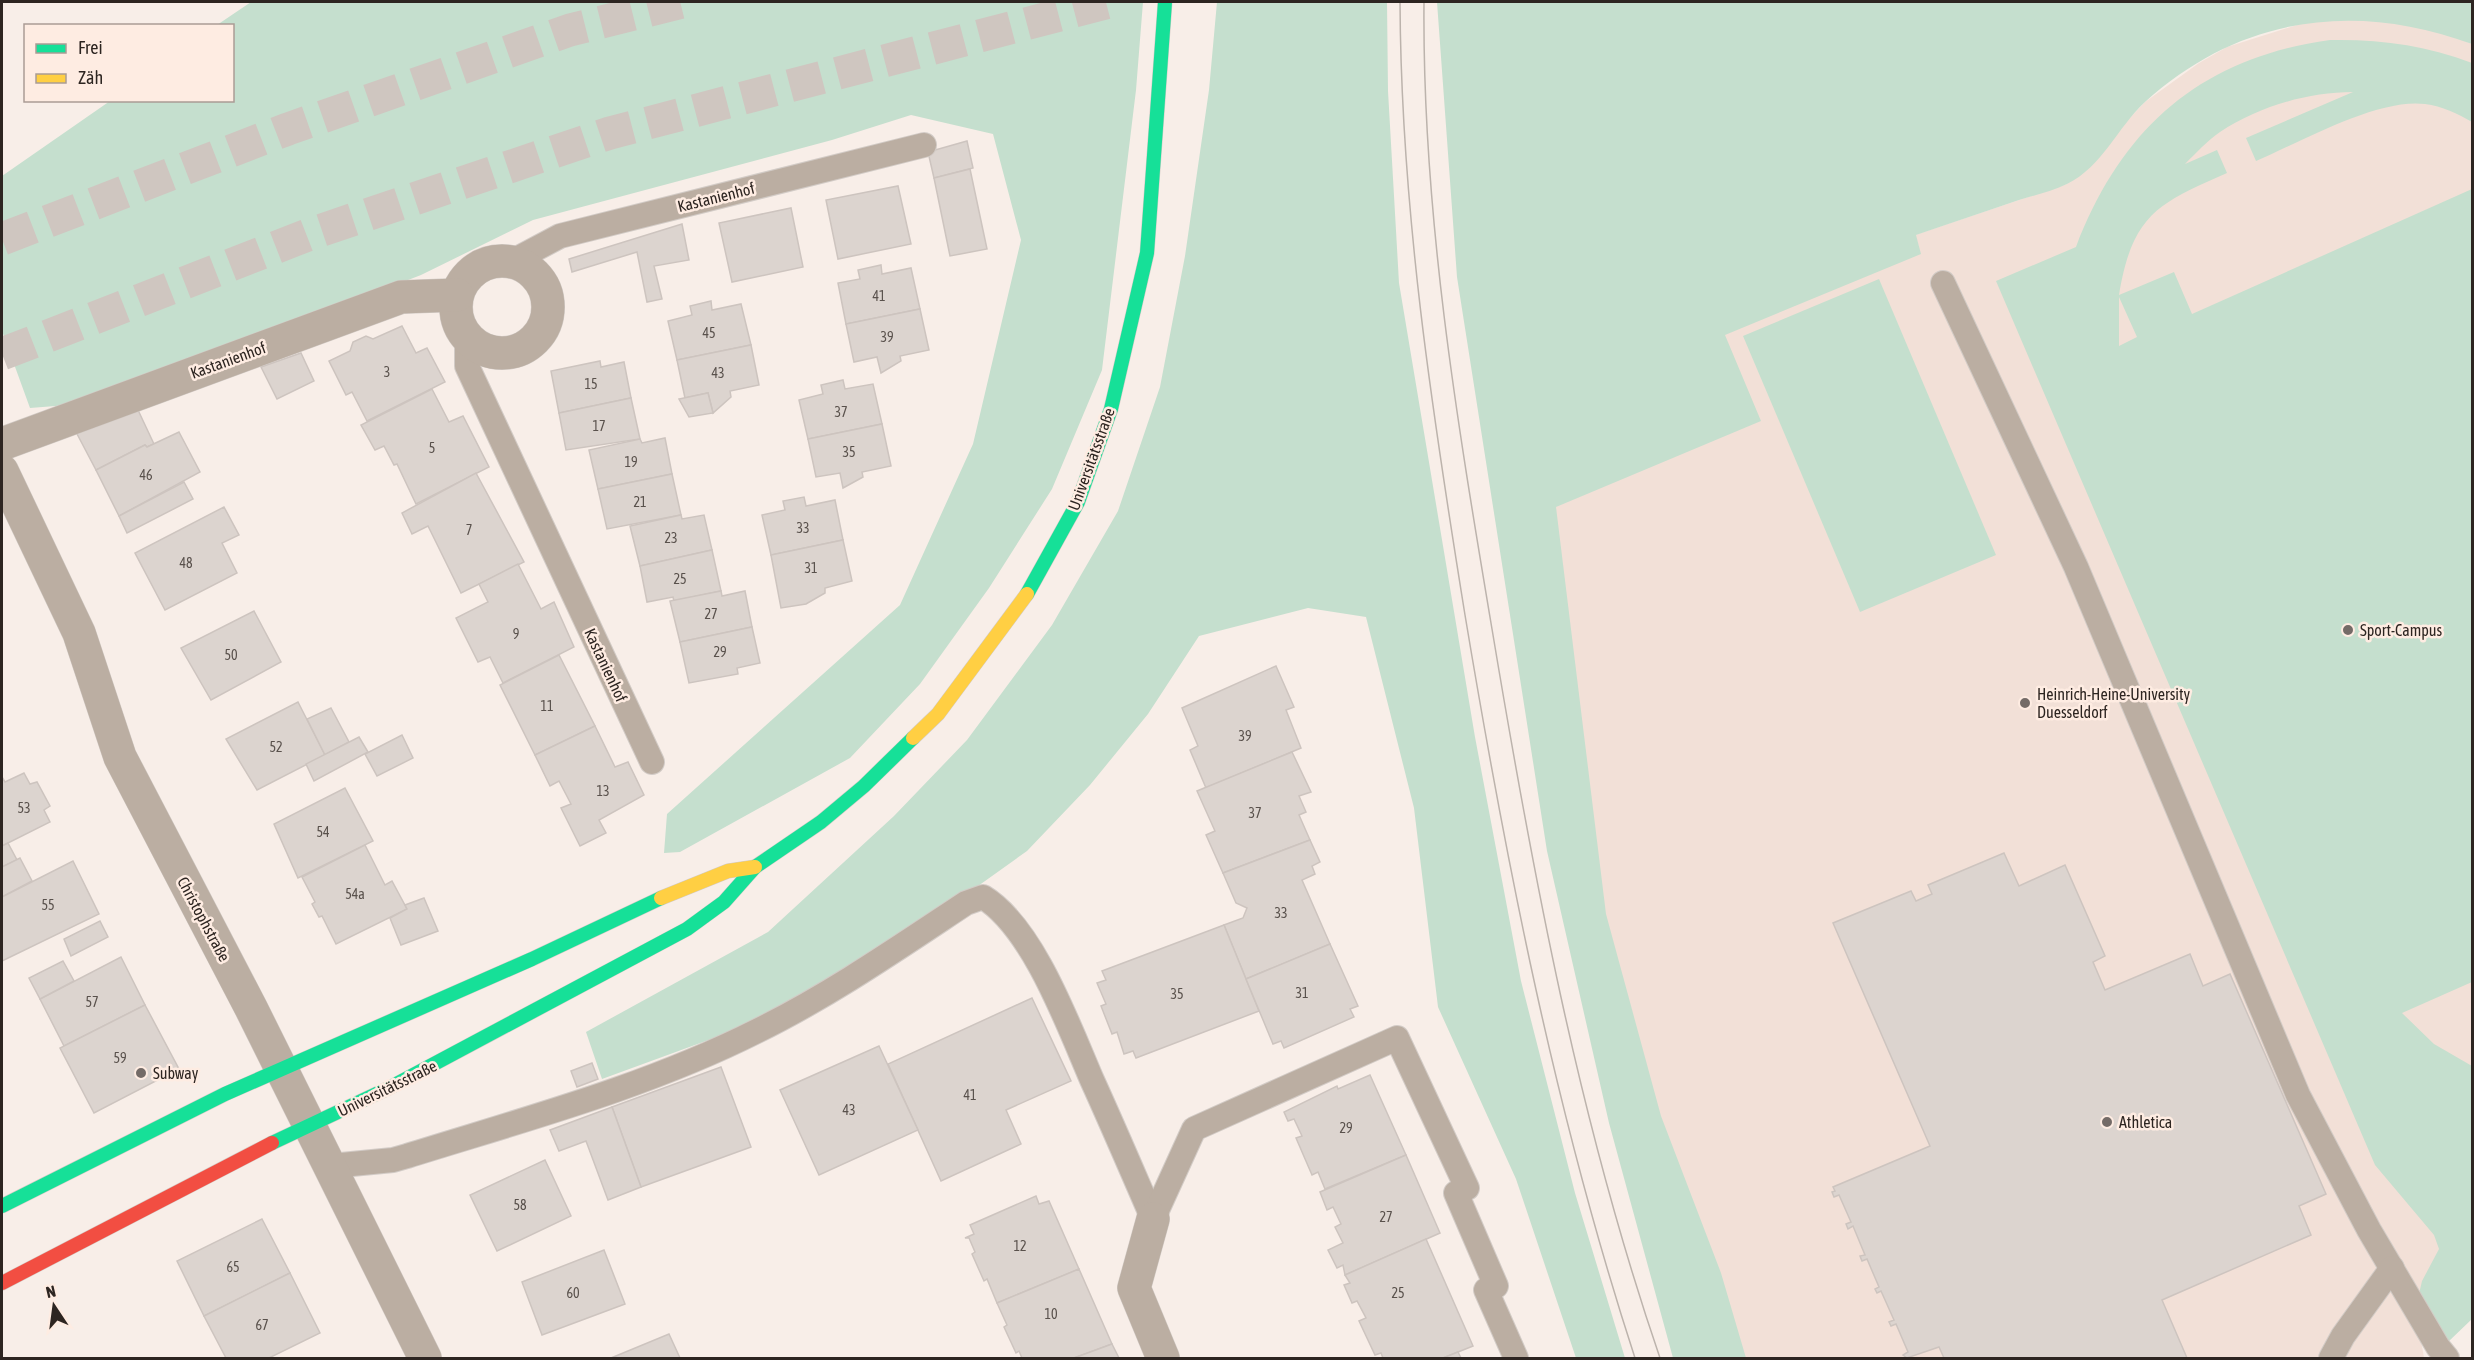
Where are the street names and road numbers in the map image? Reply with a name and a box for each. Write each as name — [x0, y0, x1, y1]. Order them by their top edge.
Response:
street label: Kastanienhof — [676, 179, 757, 215]
street label: Kastanienhof — [188, 338, 269, 382]
street label: Universitätsstraße — [1064, 405, 1118, 513]
street label: Kastanienhof — [581, 625, 631, 705]
street label: Christophstraße — [173, 874, 234, 965]
street label: Universitätsstraße — [335, 1056, 439, 1120]

